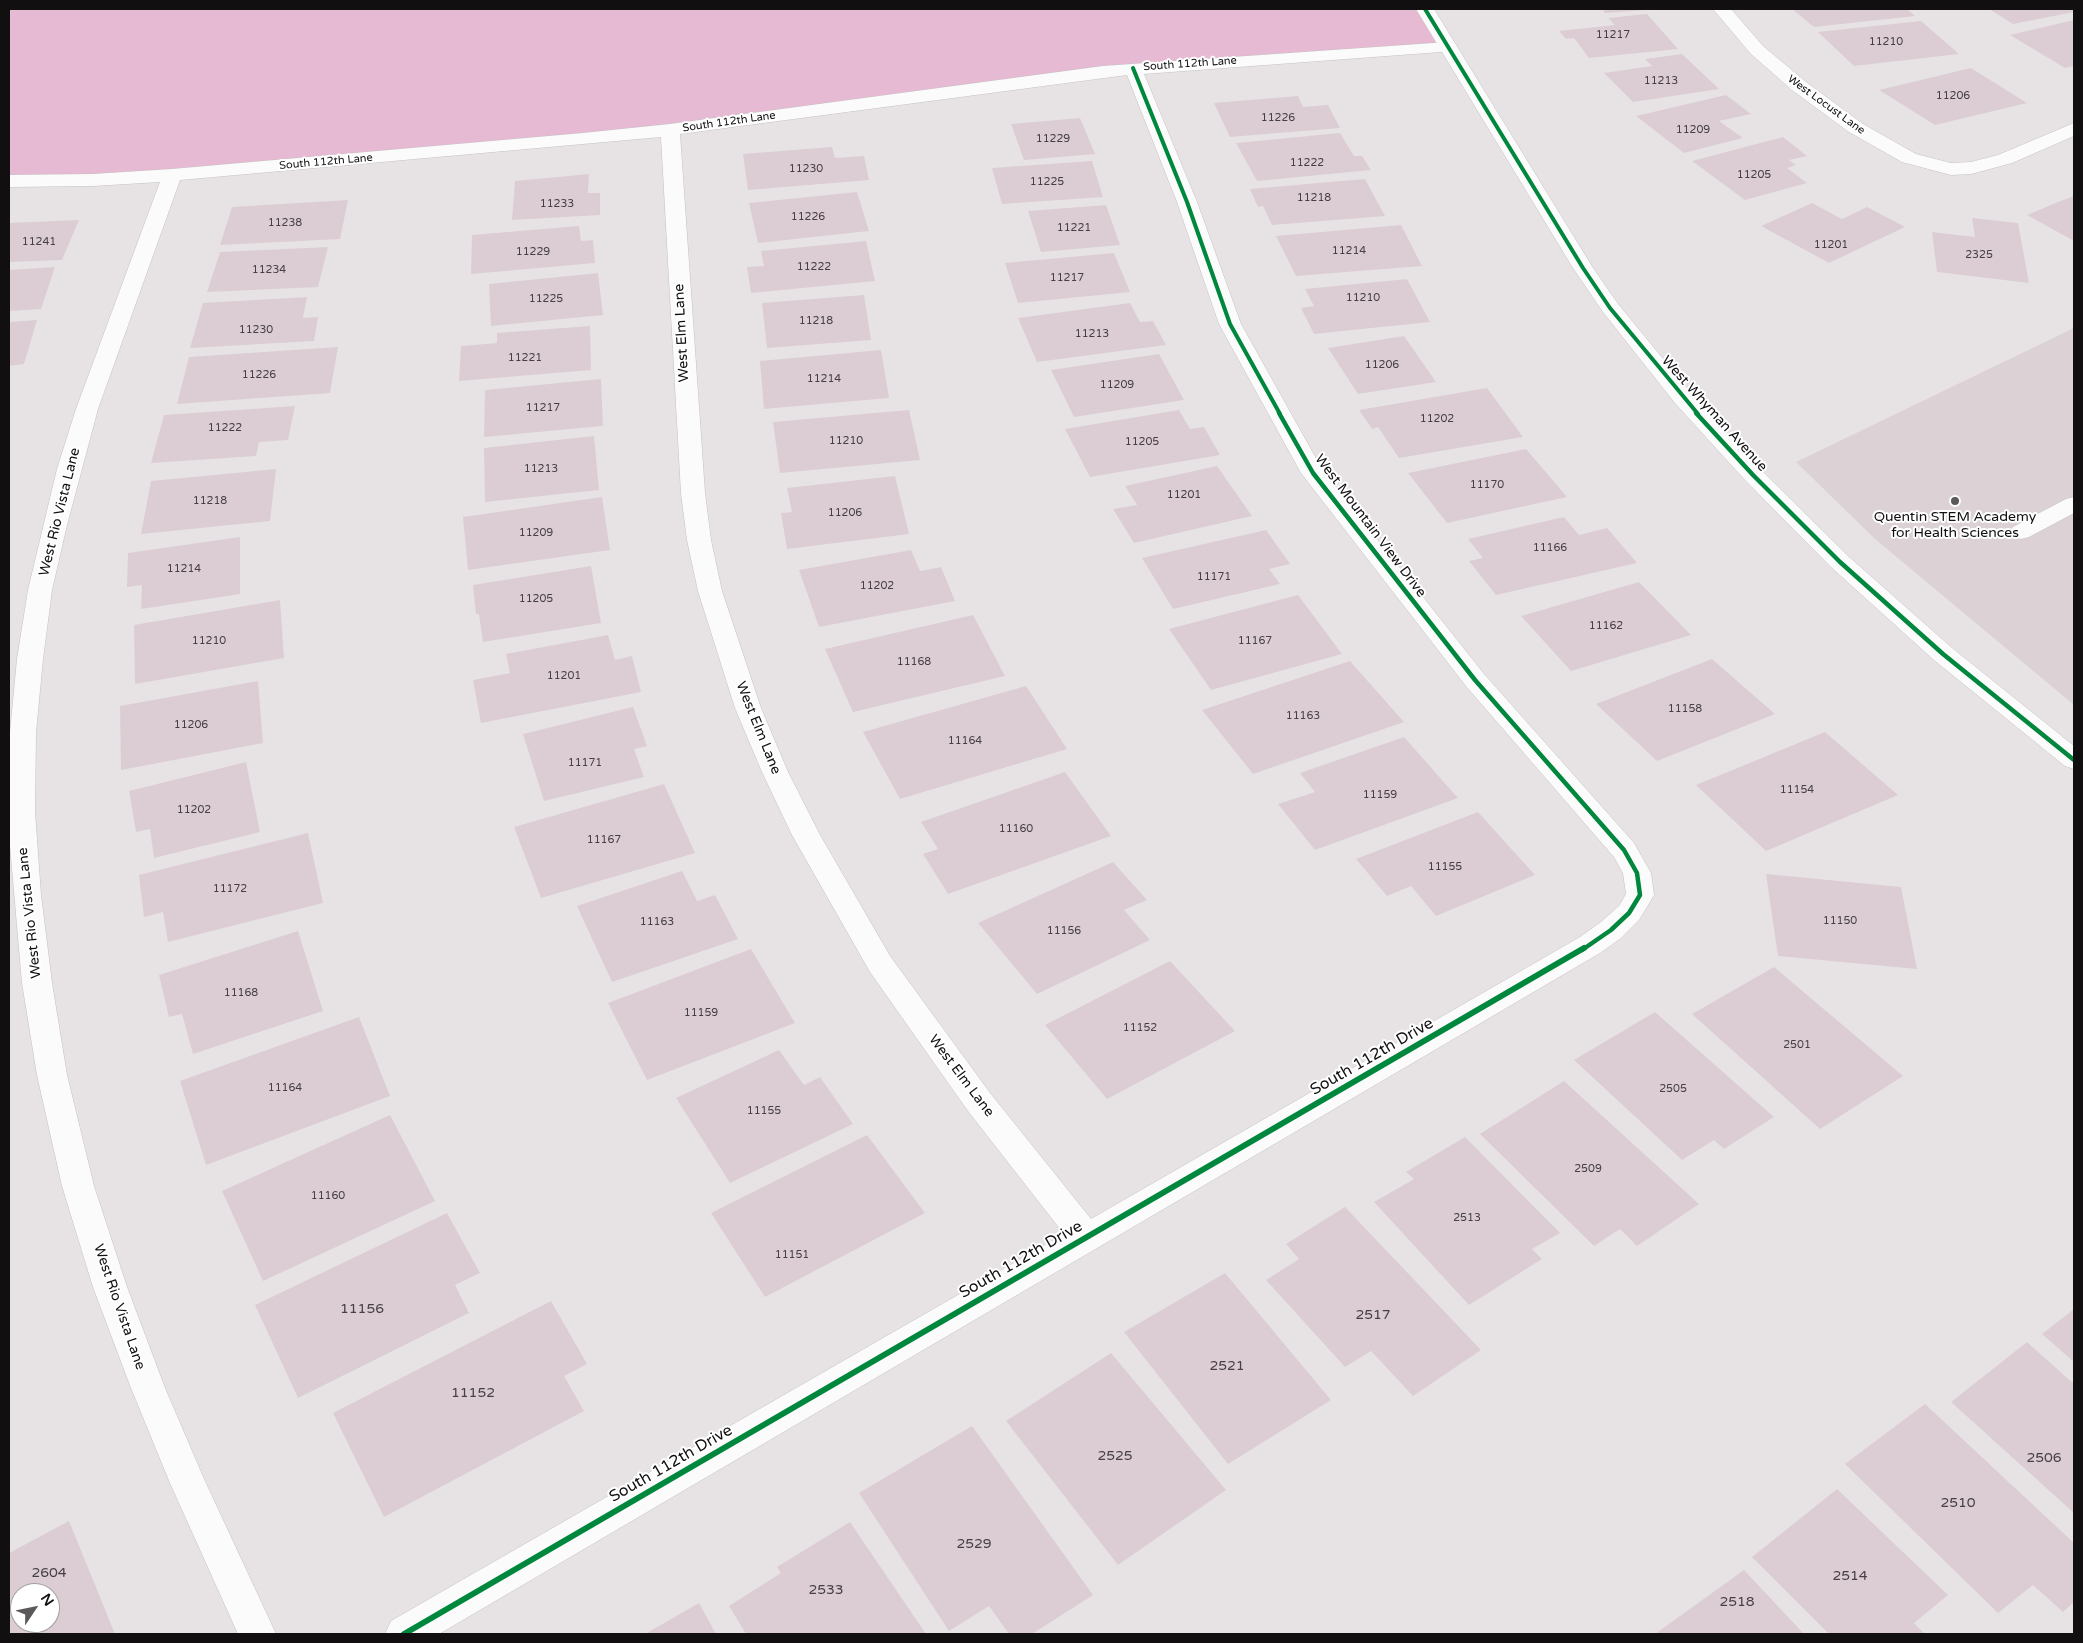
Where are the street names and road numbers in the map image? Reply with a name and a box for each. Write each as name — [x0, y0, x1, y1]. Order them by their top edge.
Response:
street label: South 112th Lane — [1143, 54, 1237, 74]
street label: West Locust Lane — [1785, 72, 1867, 138]
street label: South 112th Lane — [682, 109, 776, 135]
street label: South 112th Lane — [279, 151, 373, 173]
street label: West Elm Lane — [671, 283, 693, 383]
street label: West Whyman Avenue — [1658, 353, 1770, 475]
street label: West Rio Vista Lane — [36, 446, 84, 578]
street label: West Mountain View Drive — [1311, 451, 1429, 601]
street label: West Elm Lane — [732, 679, 784, 777]
street label: West Rio Vista Lane — [15, 847, 45, 979]
street label: South 112th Drive — [1307, 1014, 1437, 1100]
street label: West Elm Lane — [925, 1032, 997, 1120]
street label: South 112th Drive — [956, 1217, 1086, 1303]
street label: West Rio Vista Lane — [90, 1242, 148, 1372]
street label: South 112th Drive — [606, 1421, 736, 1507]

